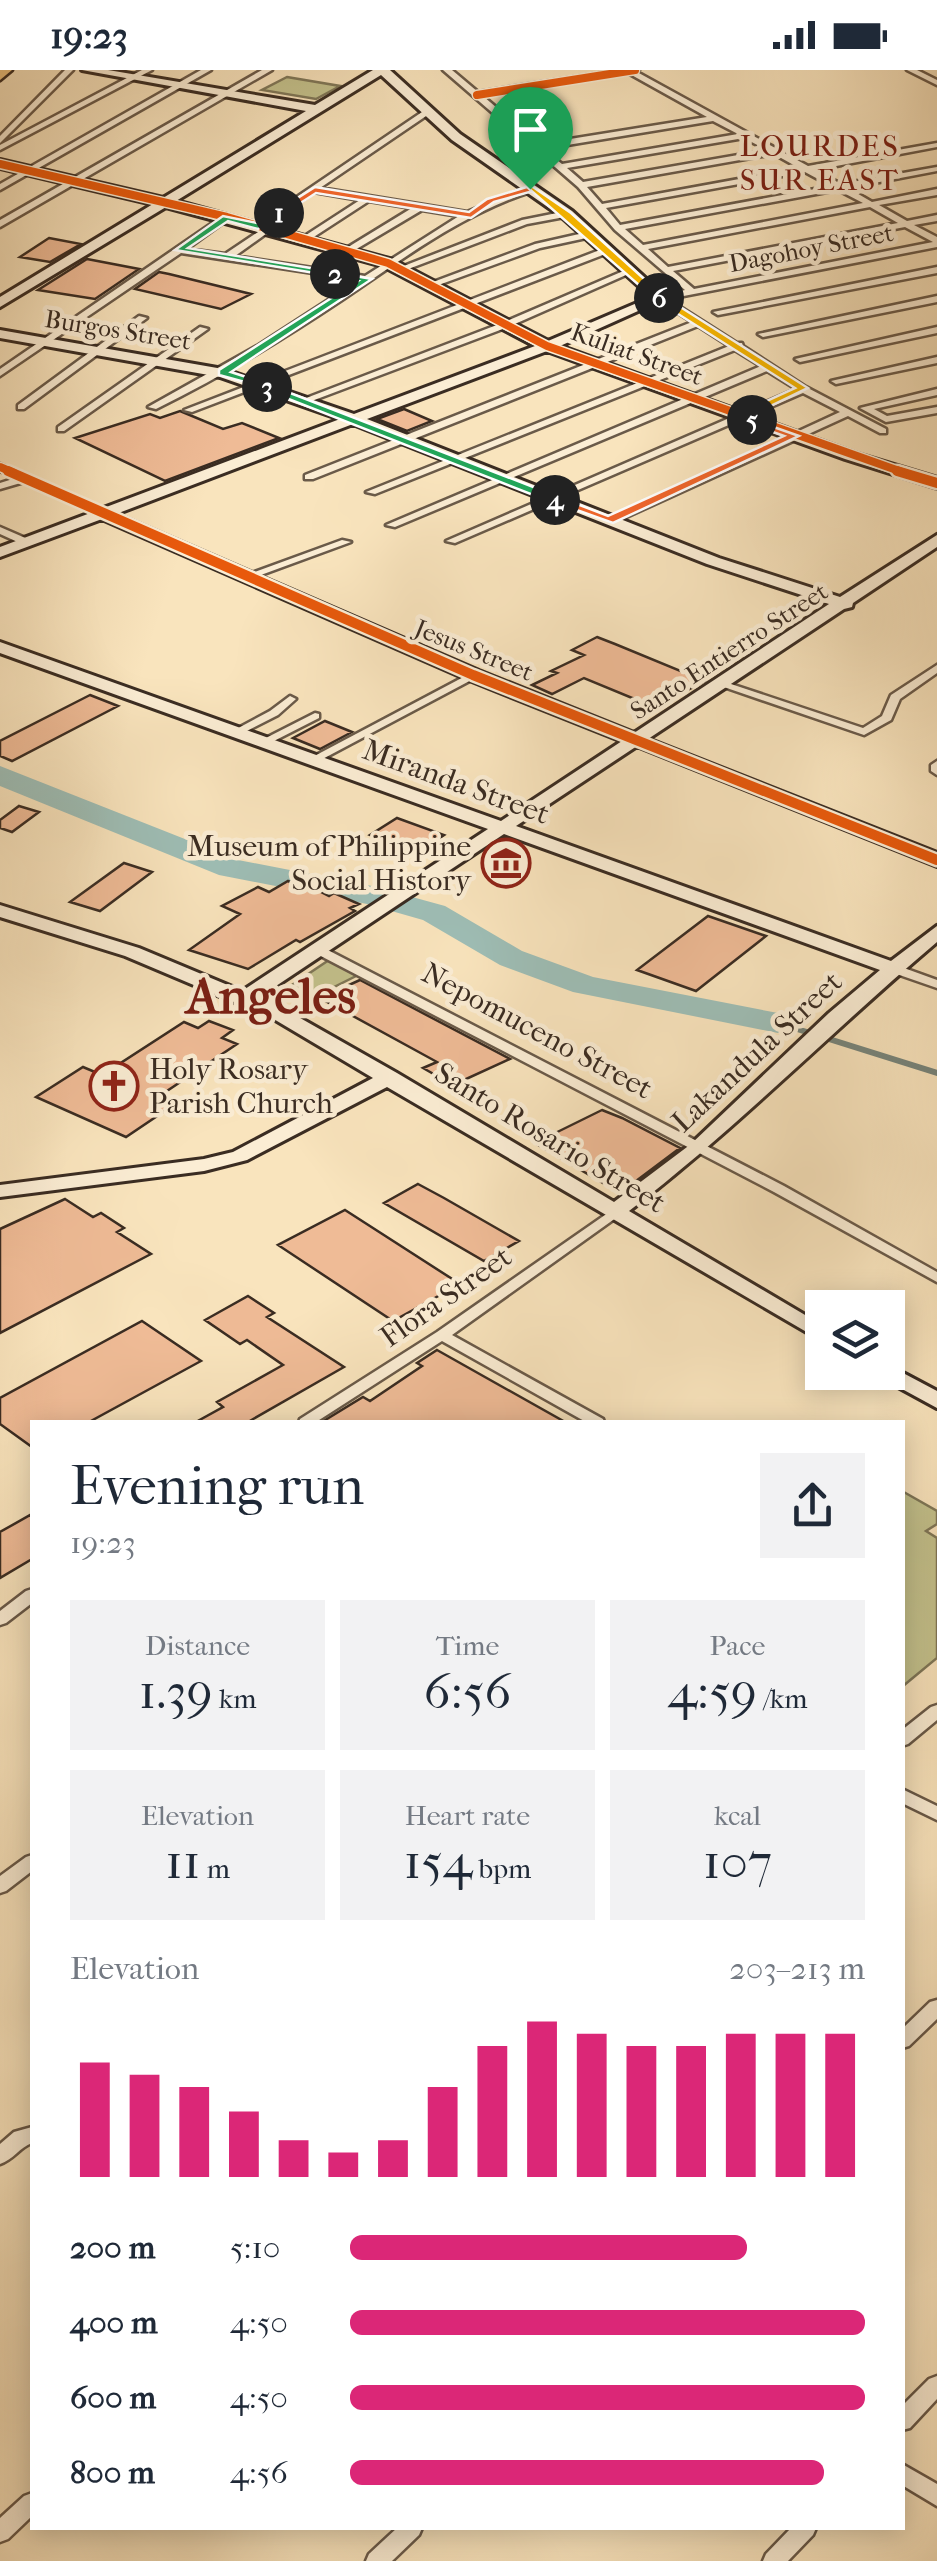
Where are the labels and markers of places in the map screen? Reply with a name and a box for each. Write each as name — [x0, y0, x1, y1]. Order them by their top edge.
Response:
pin — [488, 87, 573, 190]
pin: 1 — [254, 188, 304, 238]
pin: 2 — [310, 249, 360, 299]
pin: 6 — [634, 273, 684, 323]
pin: 3 — [242, 362, 292, 412]
pin: 5 — [727, 395, 777, 445]
pin: 4 — [530, 475, 580, 525]
place label: Museum of Philippine Social History — [187, 829, 472, 898]
museum icon: Museum of Philippine Social History — [480, 837, 532, 889]
place label: Holy Rosary Parish Church — [149, 1052, 333, 1121]
church icon: Holy Rosary Parish Church — [88, 1060, 140, 1112]

